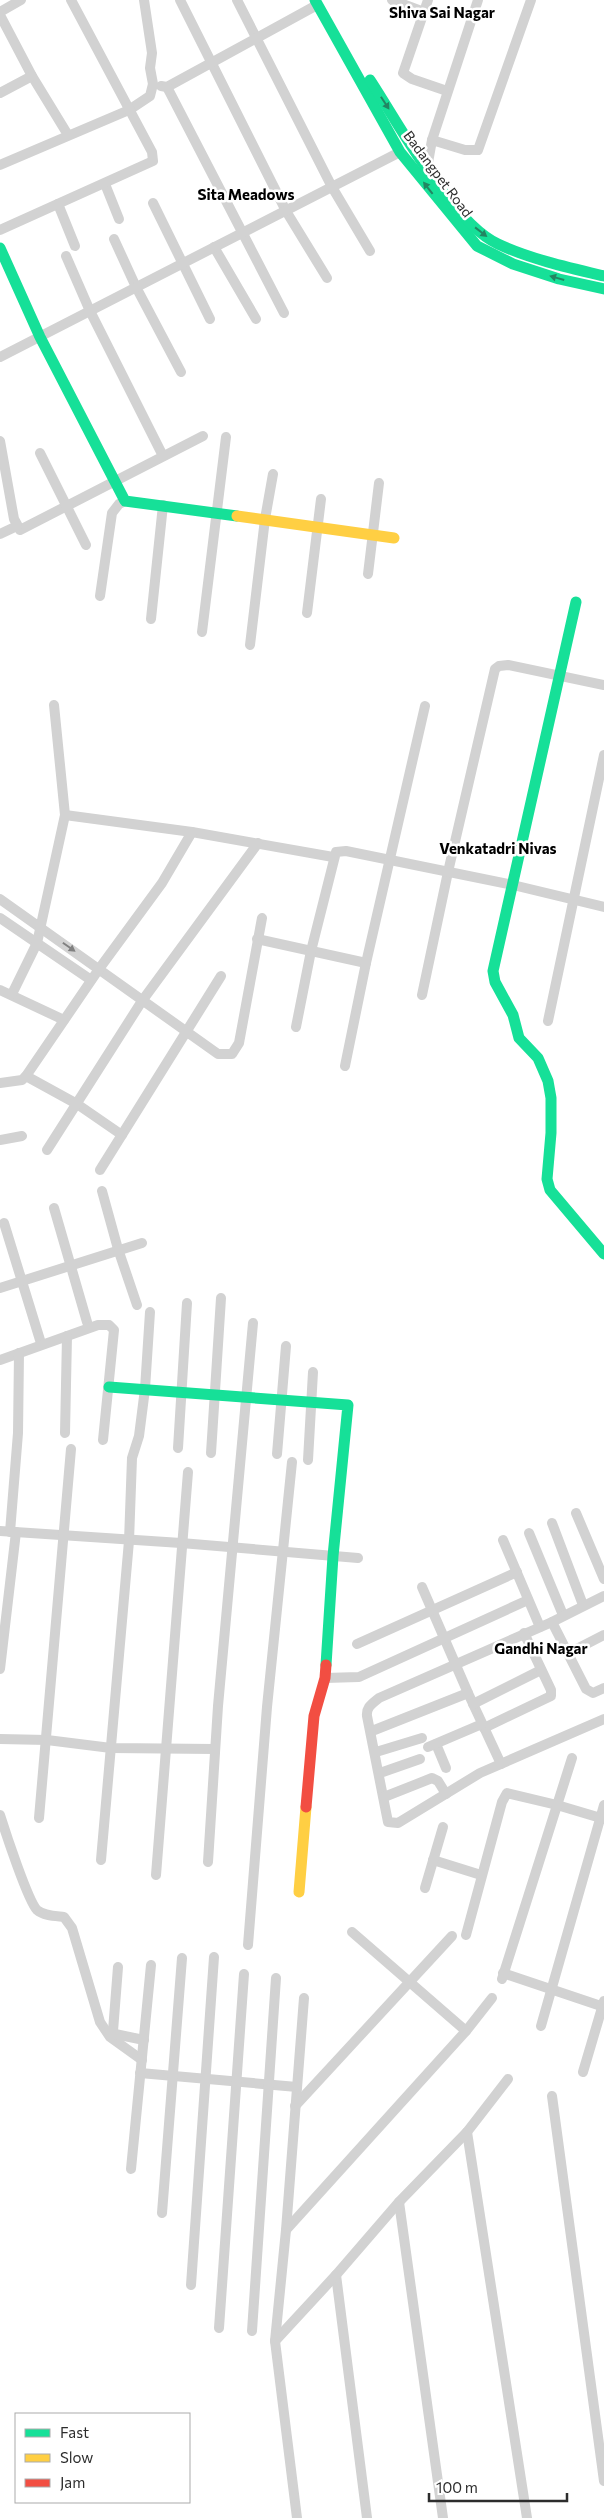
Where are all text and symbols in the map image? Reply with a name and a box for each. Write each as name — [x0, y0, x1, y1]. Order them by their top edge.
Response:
district label: Shiva Sai Nagar — [389, 3, 495, 21]
one-way arrow — [380, 96, 389, 110]
street label: Badangpet Road — [400, 127, 477, 220]
one-way arrow — [422, 182, 433, 195]
district label: Sita Meadows — [197, 185, 295, 203]
one-way arrow — [474, 227, 487, 238]
one-way arrow — [549, 273, 564, 281]
district label: Venkatadri Nivas — [439, 839, 557, 857]
one-way arrow — [62, 942, 75, 952]
district label: Gandhi Nagar — [494, 1639, 588, 1657]
legend — [15, 2413, 190, 2503]
text: Fast — [60, 2423, 89, 2441]
text: Slow — [60, 2448, 93, 2466]
scale bar — [429, 2470, 566, 2502]
text: Jam — [60, 2473, 85, 2491]
text: 100 m — [436, 2478, 478, 2496]

